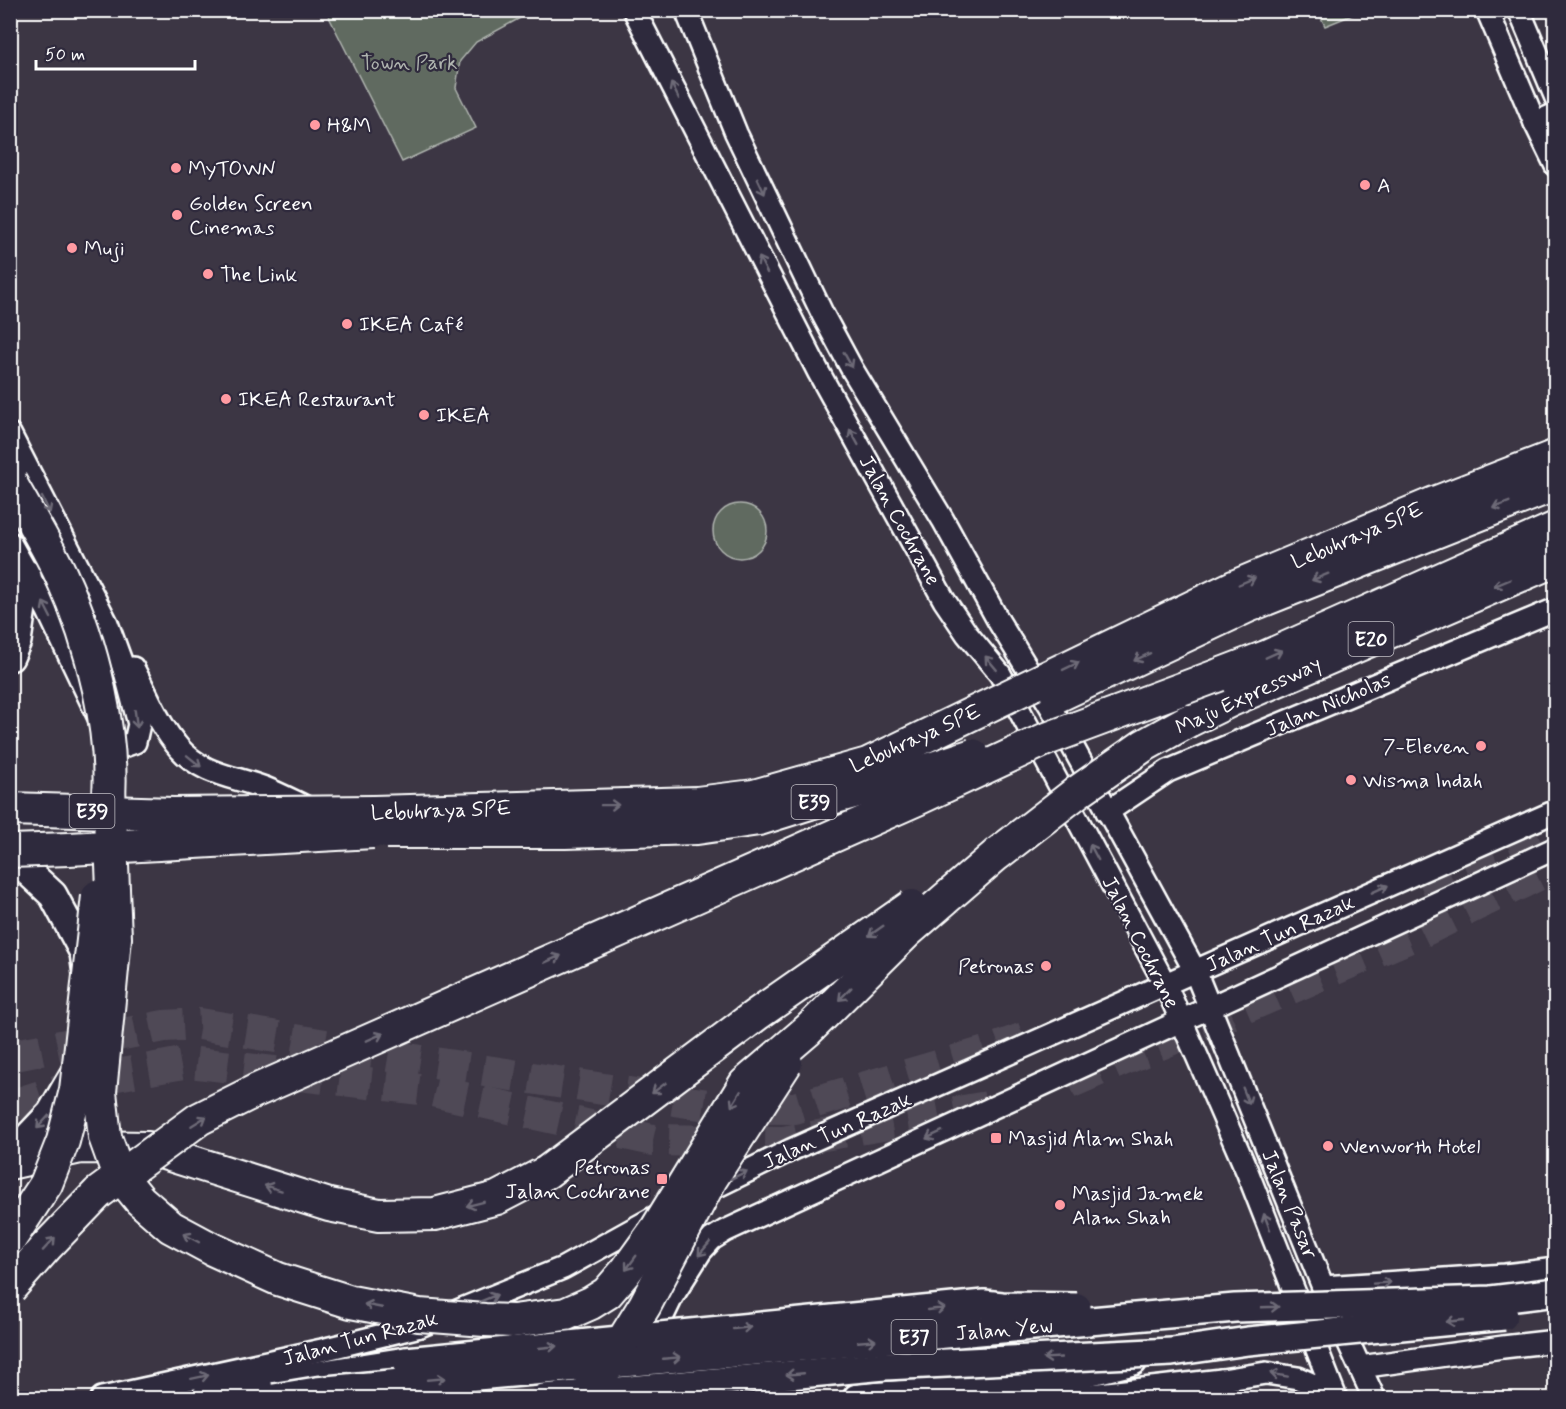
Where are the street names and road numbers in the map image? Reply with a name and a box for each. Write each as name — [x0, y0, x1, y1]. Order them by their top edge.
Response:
street label: Jalan Cochrane — [852, 450, 947, 591]
street label: Lebuhraya SPE — [1287, 496, 1428, 576]
road number: E20 — [1348, 622, 1394, 656]
street label: Maju Expressway — [1171, 650, 1326, 742]
street label: Jalan Nicholas — [1261, 666, 1395, 744]
street label: Lebuhraya SPE — [846, 698, 985, 780]
road number: E39 — [792, 785, 836, 819]
road number: E39 — [70, 794, 115, 828]
street label: Lebuhraya SPE — [370, 795, 512, 827]
street label: Jalan Cochrane — [1095, 872, 1185, 1013]
street label: Jalan Tun Razak — [1202, 889, 1359, 979]
street label: Jalan Tun Razak — [759, 1086, 916, 1176]
street label: Jalan Pasar — [1254, 1146, 1324, 1263]
street label: Jalan Tun Razak — [279, 1305, 441, 1373]
street label: Jalan Yew — [954, 1312, 1054, 1348]
road number: E37 — [892, 1320, 936, 1354]

